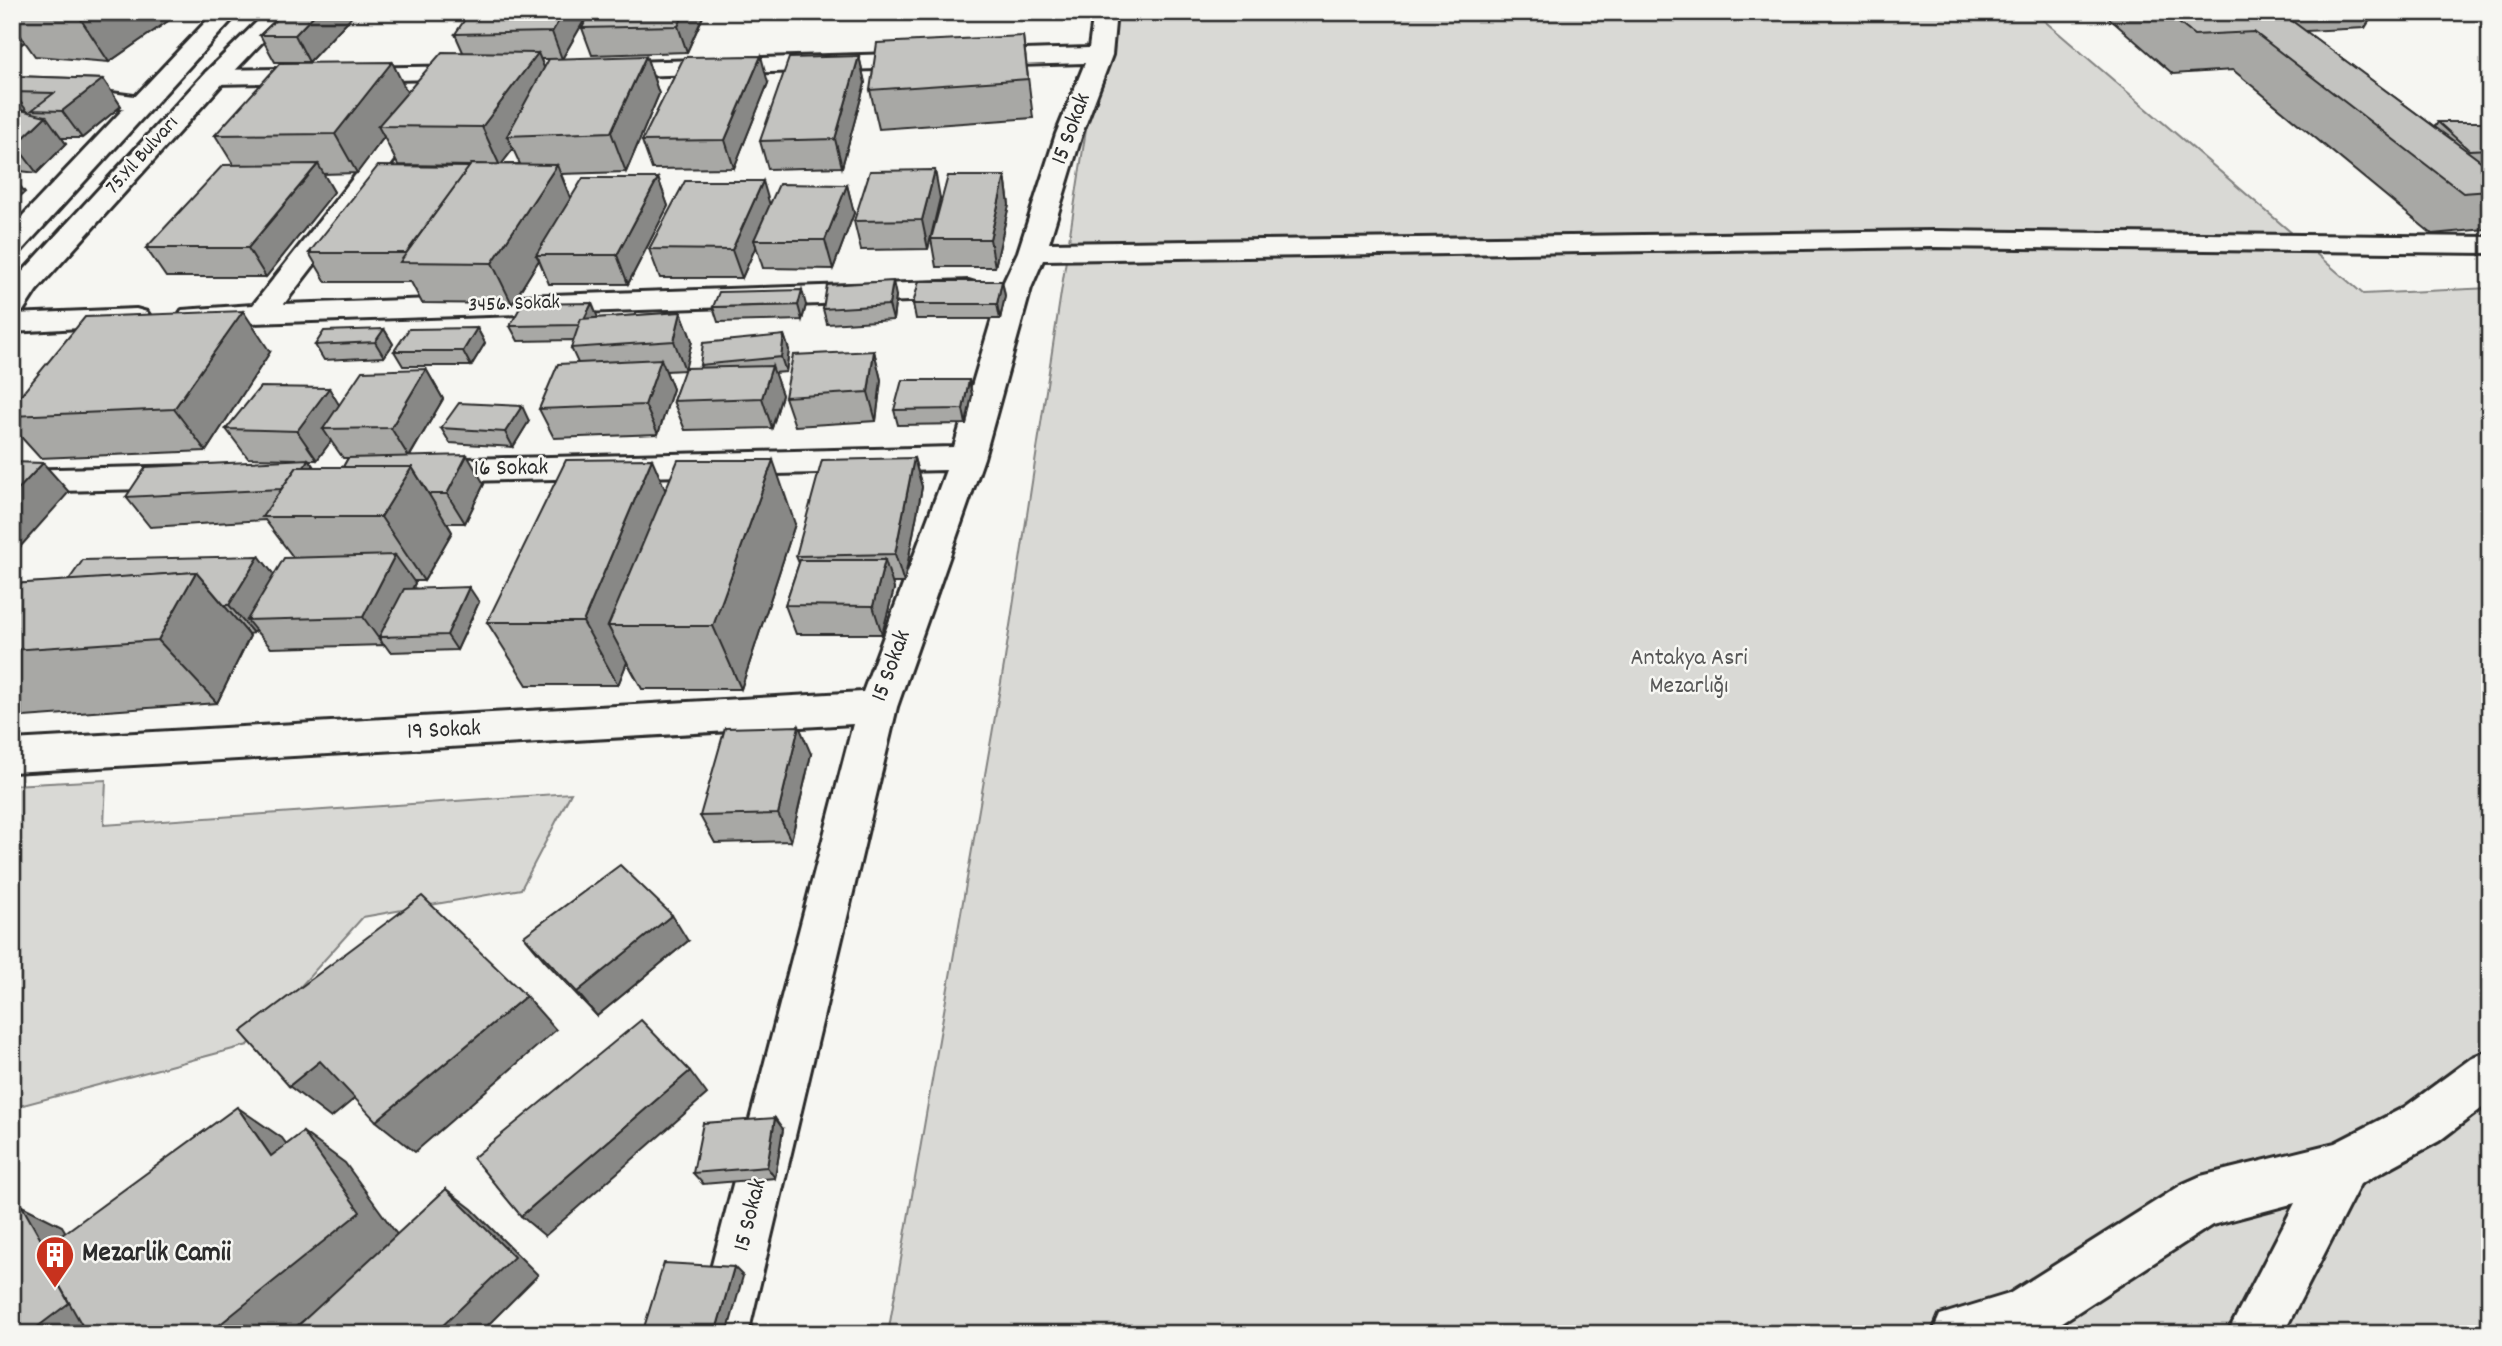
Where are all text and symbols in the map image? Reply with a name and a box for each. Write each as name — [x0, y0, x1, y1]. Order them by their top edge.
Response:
street label: 15 Sokak — [1043, 88, 1101, 170]
street label: 75.Yıl Bulvarı — [99, 110, 187, 202]
street label: 3456. Sokak — [467, 288, 561, 322]
street label: 16 Sokak — [473, 451, 549, 487]
street label: 15 Sokak — [863, 625, 921, 707]
park label: Antakya Asri Mezarlığı — [1630, 642, 1748, 704]
street label: 19 Sokak — [406, 712, 482, 750]
street label: 15 Sokak — [726, 1175, 776, 1255]
building icon: Mezarlik Camii — [34, 1234, 76, 1289]
place label: Mezarlik Camii — [82, 1235, 231, 1275]

